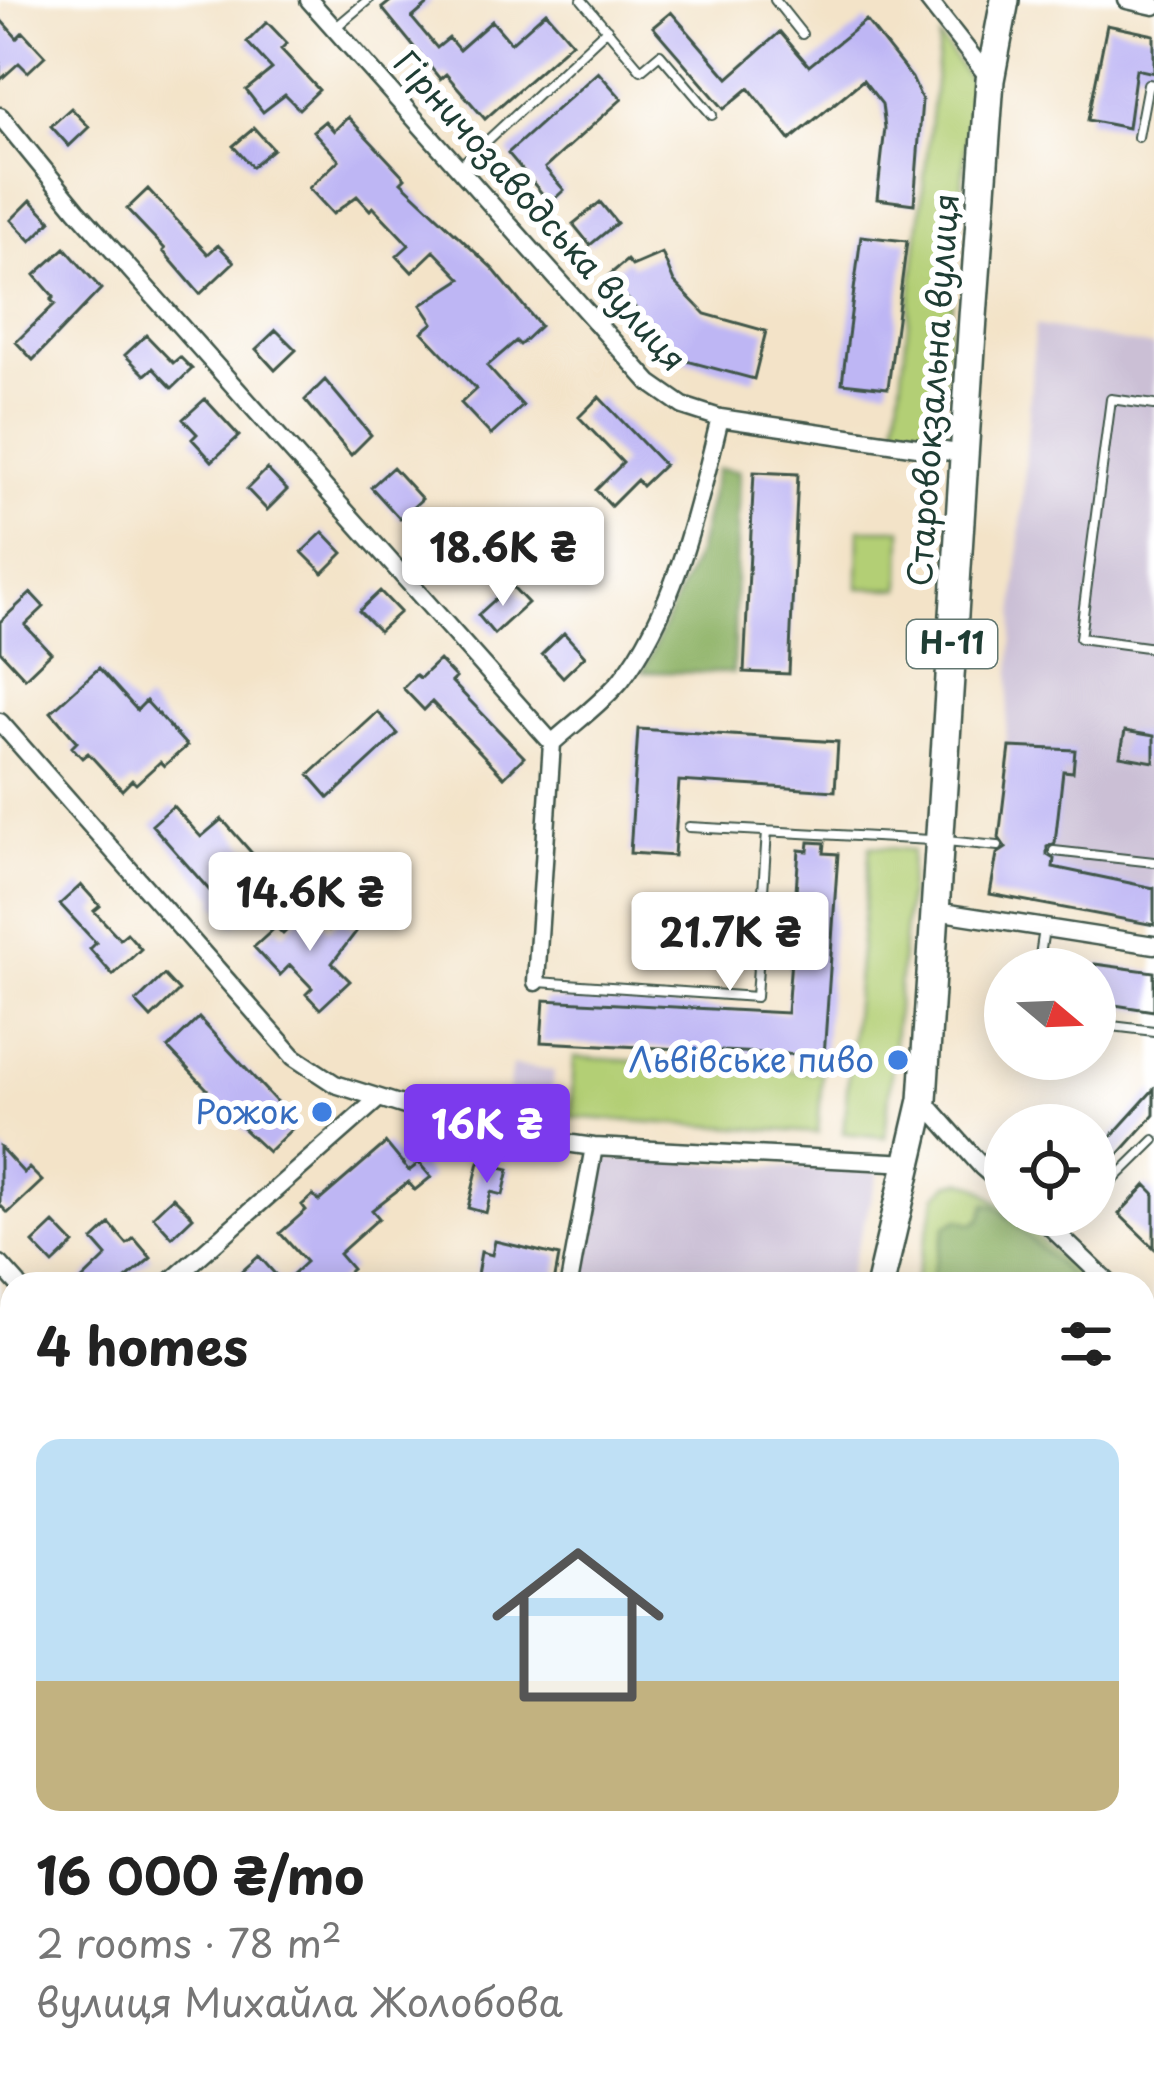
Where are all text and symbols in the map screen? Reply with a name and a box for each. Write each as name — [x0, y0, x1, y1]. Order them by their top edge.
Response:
street label: Гірничозаводська вулиця — [384, 38, 699, 381]
street label: Старовокзальна вулиця — [892, 192, 970, 588]
pin: 18.6K ₴ — [392, 507, 614, 609]
text: 18.6K ₴ — [429, 516, 577, 575]
road number: Н-11 — [907, 620, 997, 668]
pin: 14.6K ₴ — [199, 852, 421, 954]
text: 14.6K ₴ — [236, 861, 384, 920]
pin: 21.7K ₴ — [619, 892, 841, 994]
text: 21.7K ₴ — [658, 901, 802, 960]
north arrow — [984, 948, 1116, 1080]
map controls — [984, 948, 1116, 1236]
place label: Львівське пиво — [629, 1033, 874, 1083]
marker: Львівське пиво — [885, 1047, 911, 1073]
pin: 16K ₴ — [403, 1084, 571, 1186]
place label: Рожок — [195, 1085, 298, 1135]
text: 16K ₴ — [431, 1093, 543, 1152]
marker: Рожок — [309, 1099, 335, 1125]
button: locate — [984, 1104, 1116, 1236]
text: 4 homes — [36, 1306, 248, 1383]
icon: filters — [1053, 1311, 1119, 1377]
icon: home — [470, 1517, 686, 1733]
text: 16 000 ₴/mo — [36, 1835, 364, 1912]
text: 2 rooms · 78 m² — [36, 1912, 342, 1971]
text: вулиця Михайла Жолобова — [36, 1971, 563, 2030]

